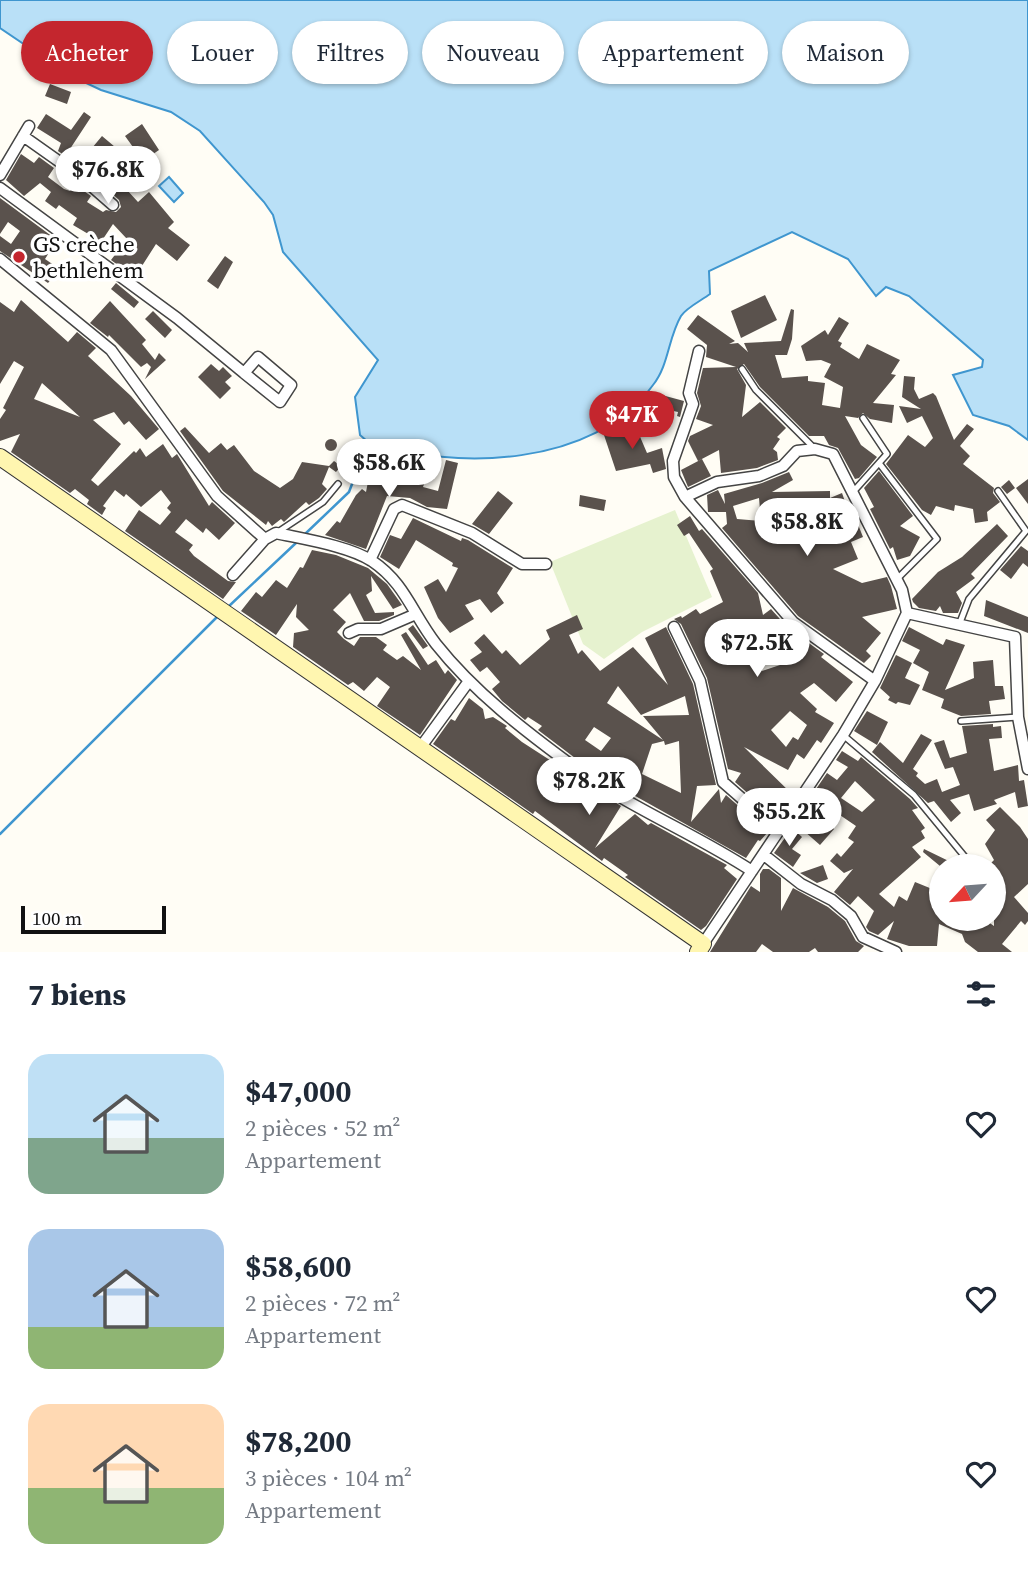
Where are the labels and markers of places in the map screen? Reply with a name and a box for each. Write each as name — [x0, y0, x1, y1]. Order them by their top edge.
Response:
pin: $76.8K — [51, 146, 165, 206]
place label: GS crèche bethlehem — [33, 228, 144, 286]
marker: GS crèche bethlehem — [11, 249, 27, 265]
pin: $47K — [591, 392, 673, 451]
pin: $58.6K — [332, 440, 446, 499]
pin: $58.8K — [750, 498, 864, 558]
pin: $72.5K — [700, 620, 814, 679]
pin: $78.2K — [532, 758, 646, 817]
pin: $55.2K — [732, 788, 846, 848]

